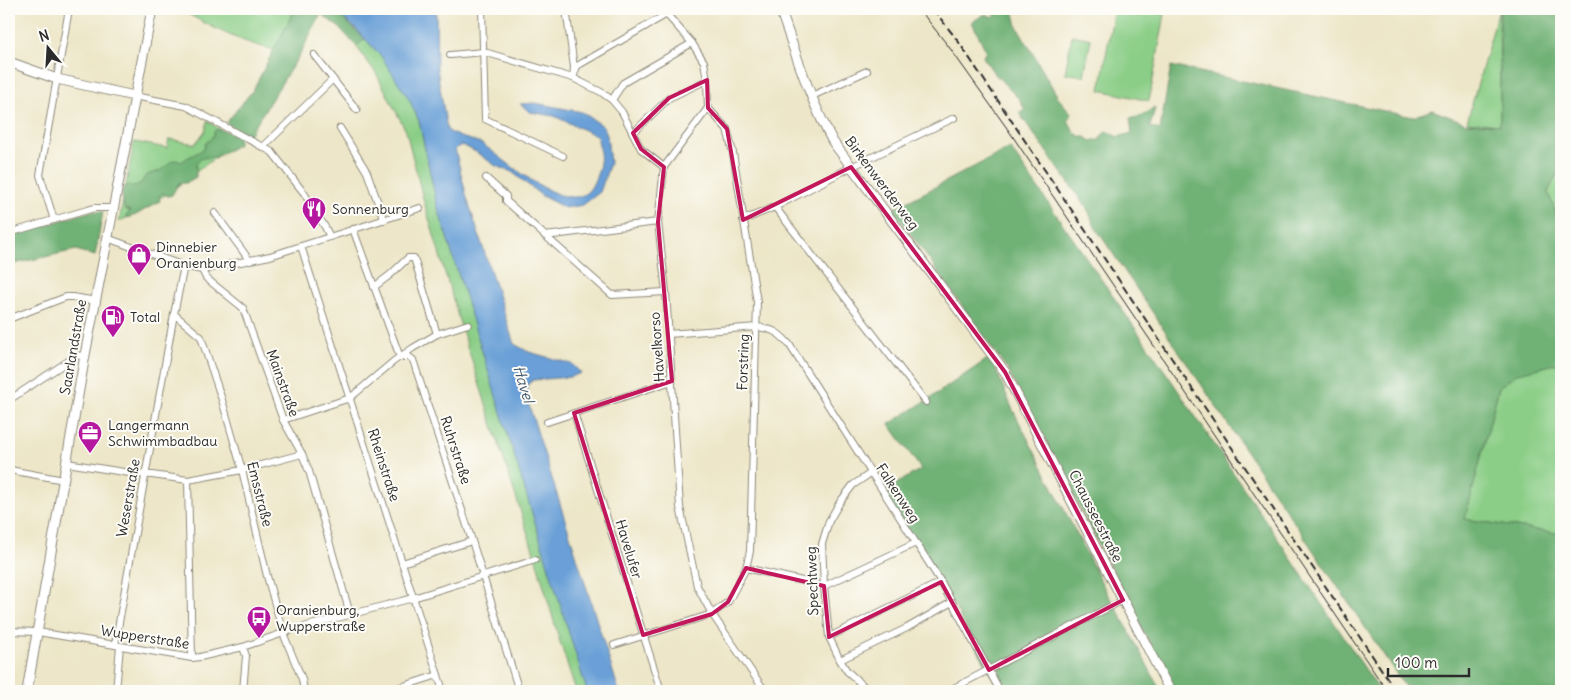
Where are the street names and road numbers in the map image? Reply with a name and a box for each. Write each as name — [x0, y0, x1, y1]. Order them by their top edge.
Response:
street label: Birkenwerderweg — [841, 133, 923, 233]
street label: Saarlandstraße — [56, 298, 90, 396]
street label: Havelkorso — [646, 311, 668, 383]
street label: Forstring — [733, 333, 753, 391]
street label: Mainstraße — [263, 347, 303, 419]
street label: Ruhrstraße — [437, 414, 475, 486]
street label: Rheinstraße — [364, 426, 404, 504]
street label: Weserstraße — [112, 457, 144, 539]
street label: Emsstraße — [243, 460, 277, 528]
street label: Falkenweg — [872, 460, 924, 526]
street label: Chausseestraße — [1065, 467, 1127, 565]
street label: Havelufer — [611, 517, 647, 581]
street label: Spechtweg — [802, 546, 822, 616]
street label: Wupperstraße — [99, 621, 191, 653]

